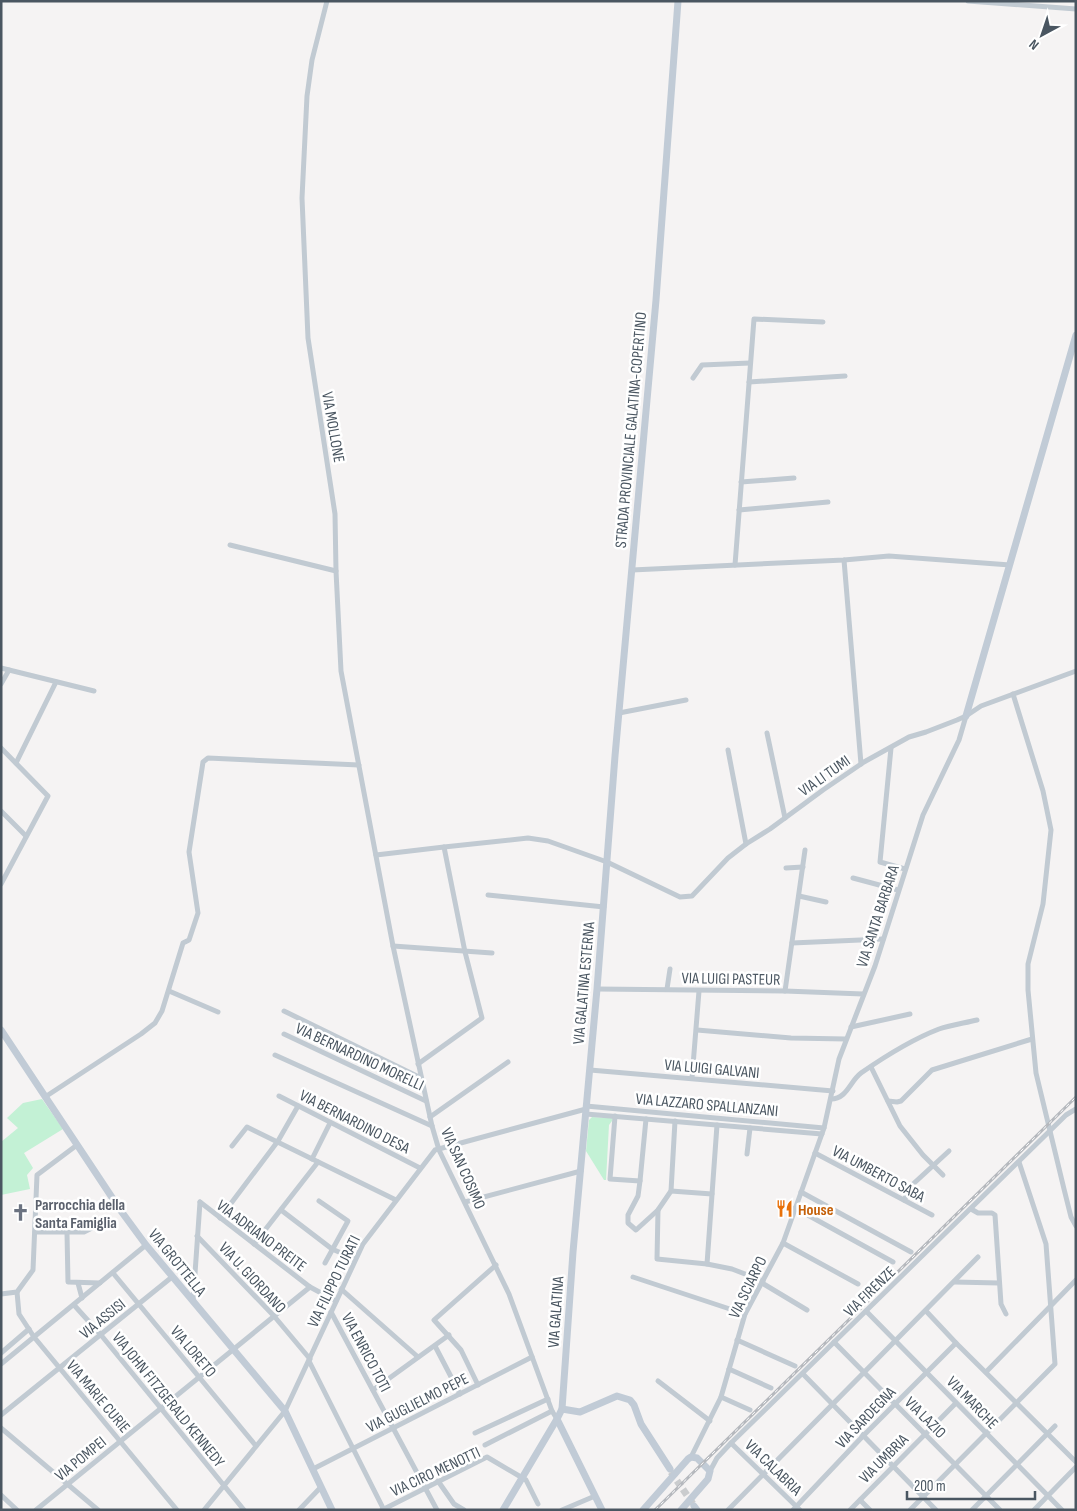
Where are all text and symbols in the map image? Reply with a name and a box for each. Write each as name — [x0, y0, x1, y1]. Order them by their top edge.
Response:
north arrow — [1017, 10, 1067, 60]
text: N — [1026, 36, 1042, 53]
street label: STRADA PROVINCIALE GALATINA-COPERTINO — [612, 311, 651, 549]
street label: VIA MOLLONE — [317, 390, 348, 464]
street label: VIA LI TUMI — [795, 752, 854, 801]
street label: VIA SANTA BARBARA — [853, 863, 904, 970]
street label: VIA GALATINA ESTERNA — [570, 921, 599, 1045]
street label: VIA LUIGI PASTEUR — [681, 969, 781, 990]
street label: VIA BERNARDINO MORELLI — [292, 1019, 427, 1095]
street label: VIA LUIGI GALVANI — [664, 1056, 760, 1083]
street label: VIA BERNARDINO DESA — [296, 1086, 413, 1158]
street label: VIA LAZZARO SPALLANZANI — [635, 1090, 779, 1121]
street label: VIA SAN COSIMO — [436, 1125, 489, 1212]
street label: VIA UMBERTO SABA — [829, 1142, 928, 1207]
place label: Parrocchia della Santa Famiglia — [35, 1196, 125, 1233]
street label: VIA ADRIANO PREITE — [212, 1196, 310, 1276]
restaurant icon: House — [774, 1199, 794, 1219]
place label: House — [798, 1201, 834, 1220]
church icon: Parrocchia della Santa Famiglia — [11, 1203, 31, 1223]
street label: VIA GROTTELLA — [144, 1225, 210, 1301]
street label: VIA FILIPPO TURATI — [304, 1233, 365, 1331]
street label: VIA U. GIORDANO — [214, 1239, 290, 1317]
street label: VIA SCIARPO — [725, 1254, 772, 1322]
street label: VIA FIRENZE — [840, 1263, 900, 1321]
street label: VIA GALATINA — [545, 1276, 568, 1349]
street label: VIA ASSISI — [76, 1295, 130, 1343]
street label: VIA ENRICO TOTI — [337, 1310, 394, 1396]
street label: VIA LORETO — [166, 1322, 220, 1382]
street label: VIA JOHN FITZGERALD KENNEDY — [108, 1329, 228, 1472]
street label: VIA MARIE CURIE — [62, 1357, 134, 1437]
street label: VIA GUGLIELMO PEPE — [363, 1369, 472, 1437]
street label: VIA MARCHE — [942, 1373, 1002, 1433]
street label: VIA SARDEGNA — [832, 1383, 900, 1453]
street label: VIA LAZIO — [900, 1393, 950, 1443]
street label: VIA UMBRIA — [855, 1430, 913, 1488]
street label: VIA POMPEI — [51, 1433, 110, 1486]
street label: VIA CALABRIA — [740, 1436, 806, 1500]
street label: VIA CIRO MENOTTI — [388, 1443, 483, 1501]
scale bar — [907, 1468, 1034, 1500]
text: 200 m — [914, 1477, 946, 1496]

